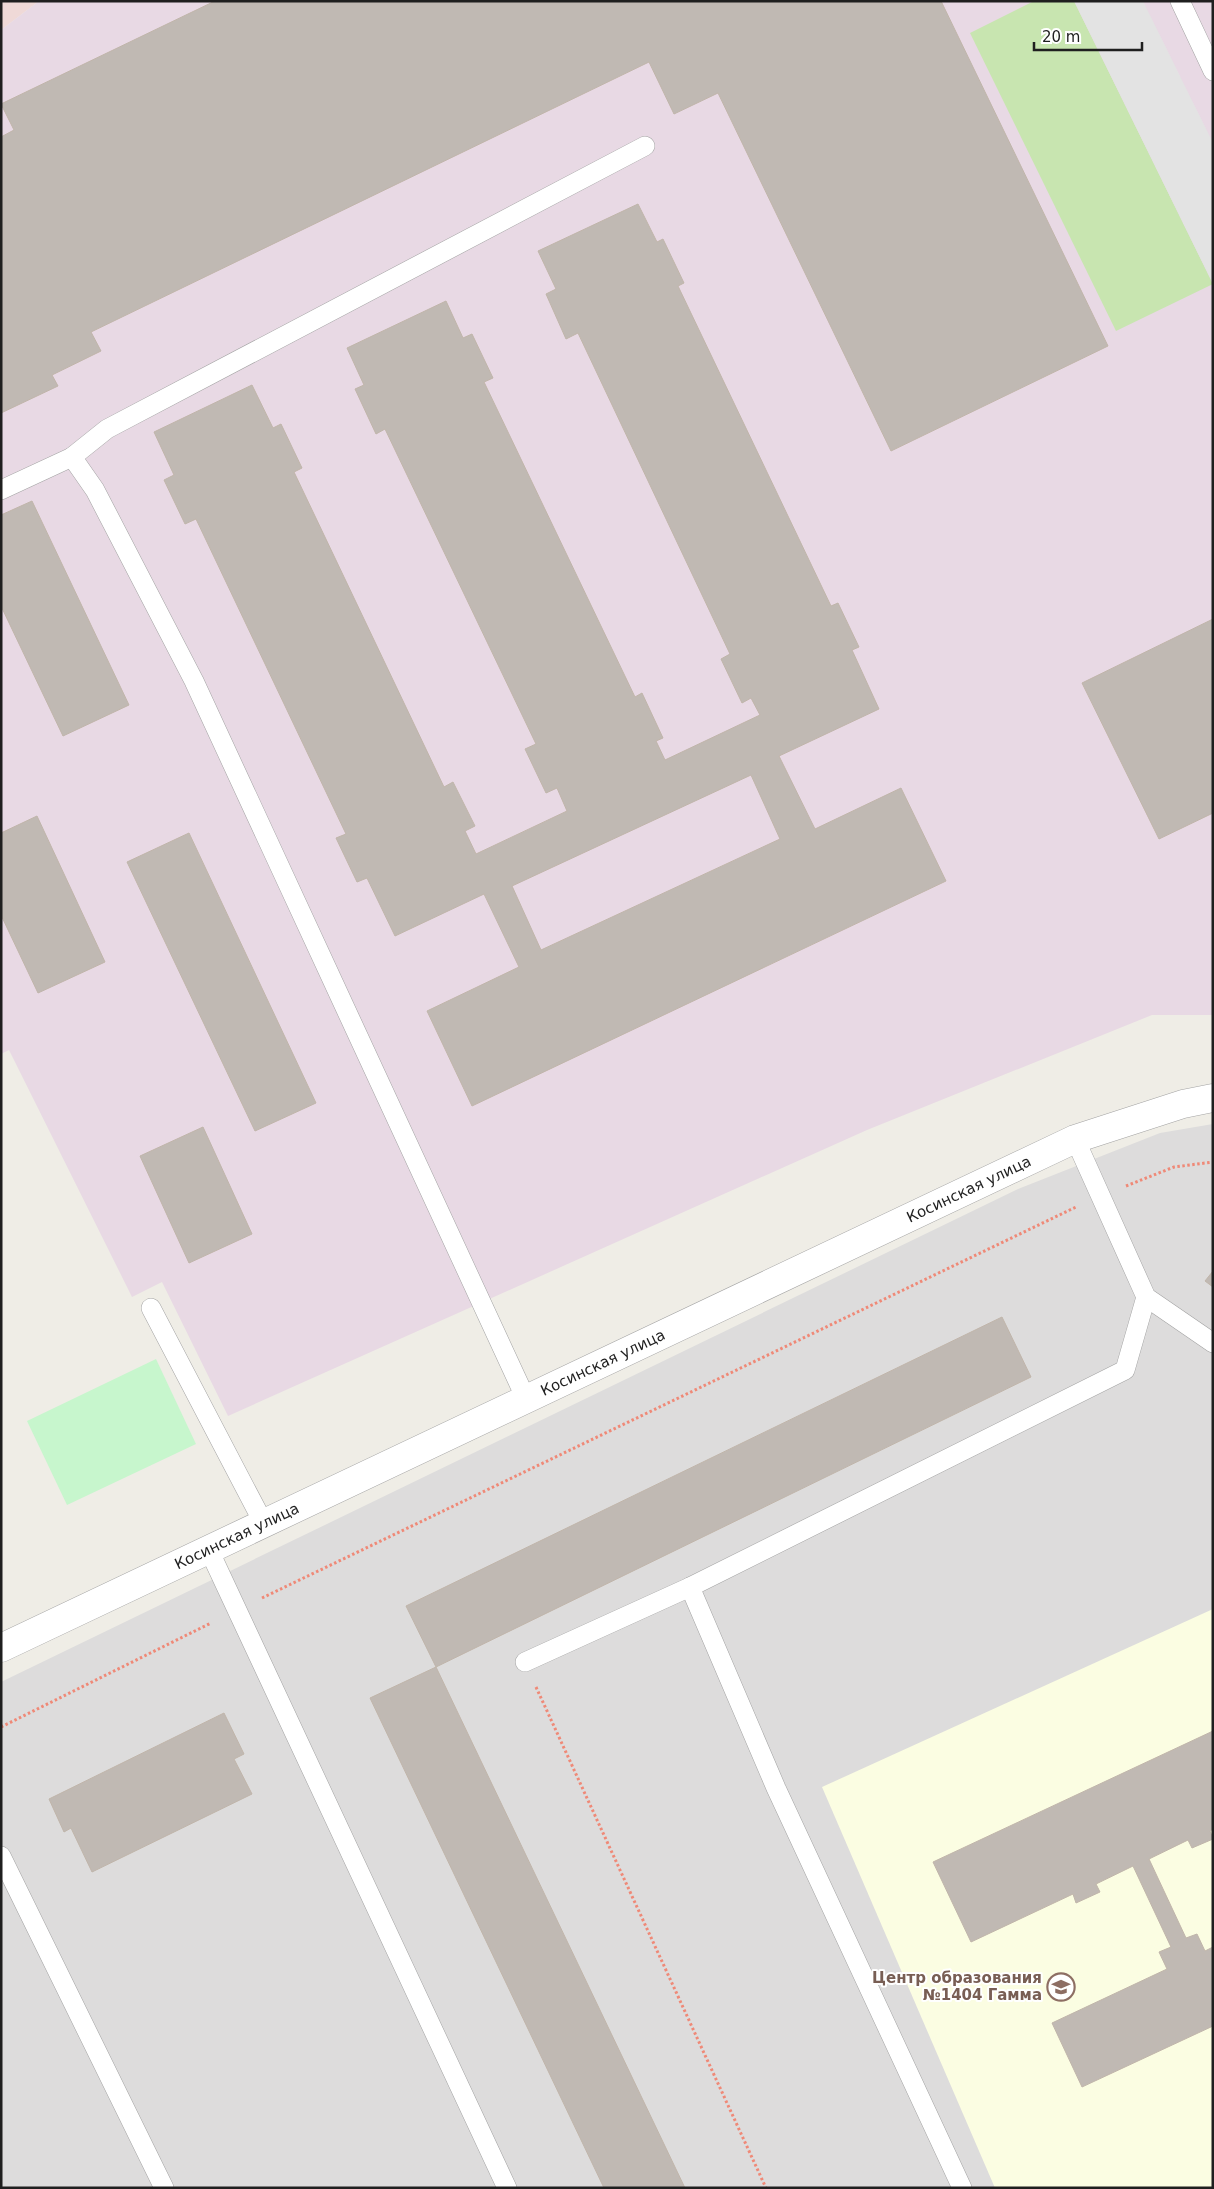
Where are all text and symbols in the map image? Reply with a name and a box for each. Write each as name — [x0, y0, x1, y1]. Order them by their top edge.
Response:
scale bar — [1034, 20, 1142, 52]
text: 20 m — [1042, 28, 1080, 46]
street label: Косинская улица — [904, 1152, 1034, 1227]
street label: Косинская улица — [538, 1326, 668, 1400]
street label: Косинская улица — [172, 1499, 302, 1573]
place label: Центр образования №1404 Гамма — [872, 1969, 1042, 2004]
school or university icon: Центр образования №1404 Гамма — [1046, 1972, 1076, 2002]

